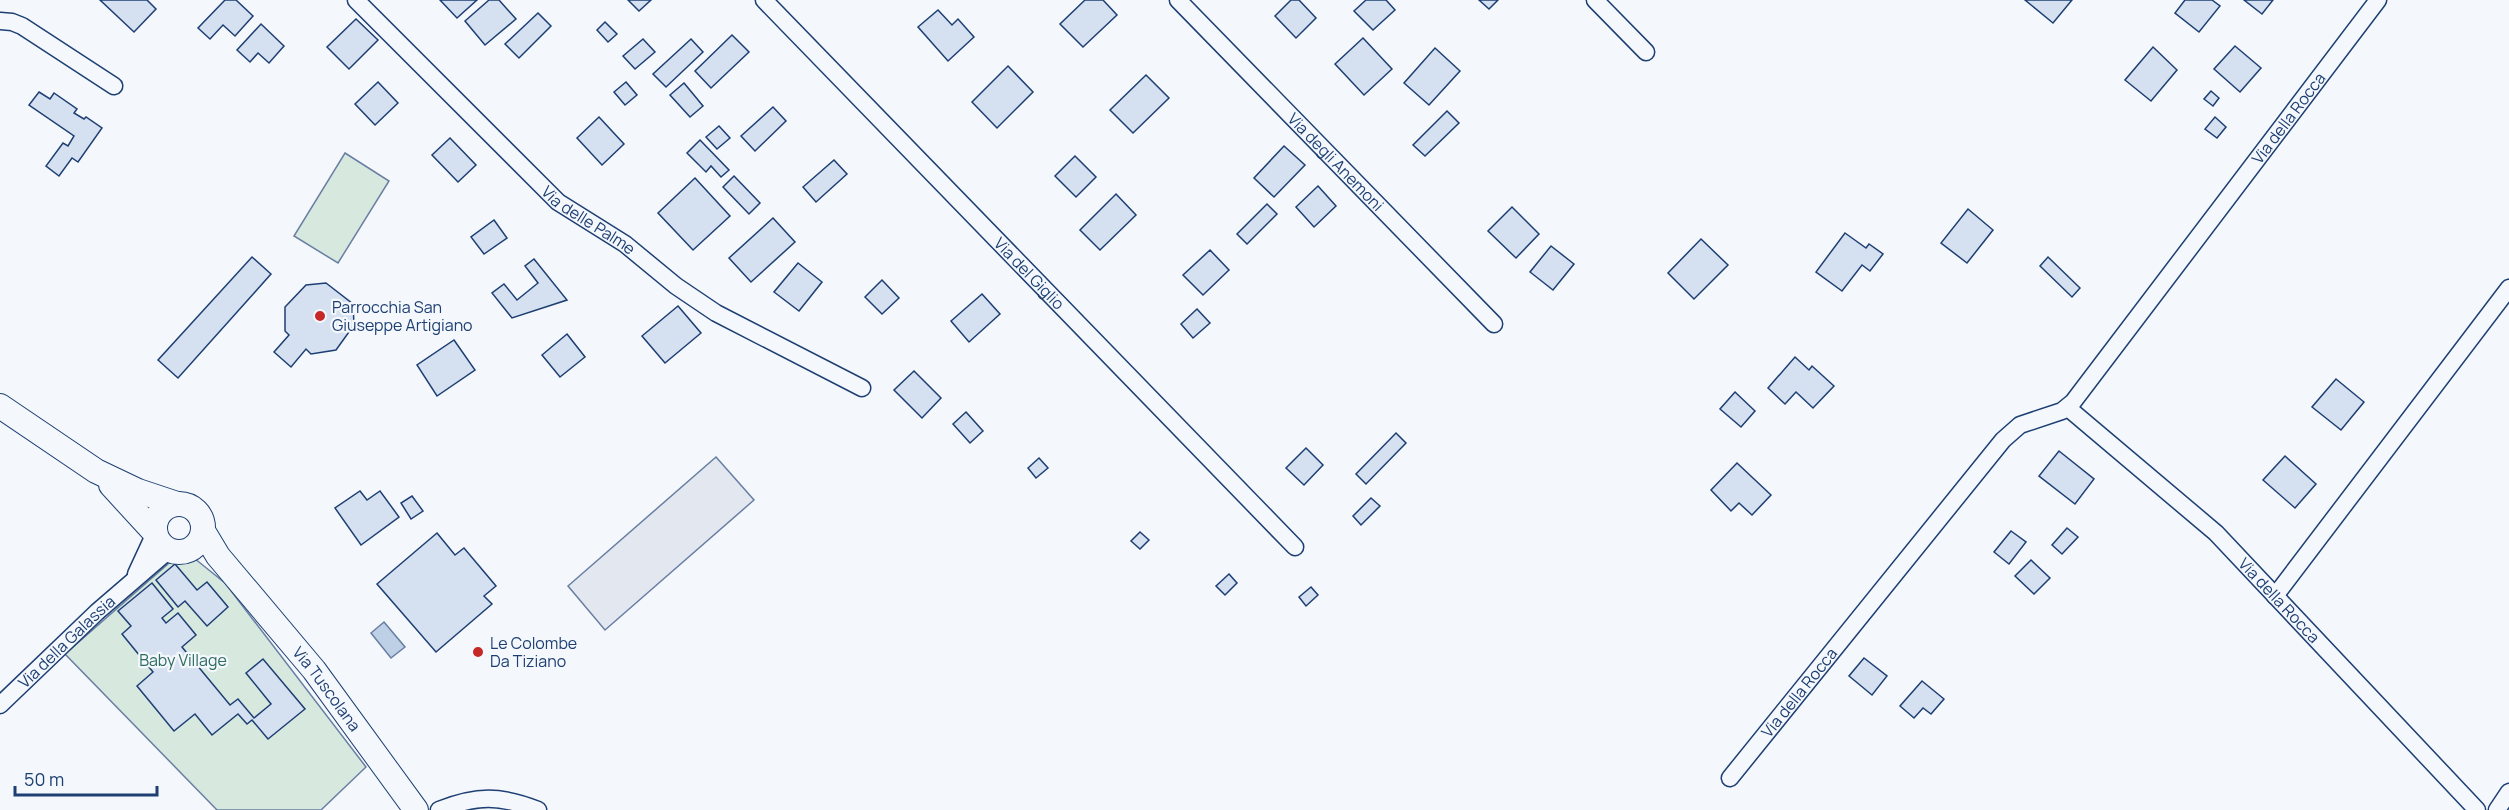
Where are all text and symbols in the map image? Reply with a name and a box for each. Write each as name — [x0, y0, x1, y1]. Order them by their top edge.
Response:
street label: Via della Rocca — [2247, 68, 2330, 168]
street label: Via degli Anemoni — [1283, 108, 1389, 216]
street label: Via delle Palme — [537, 181, 640, 259]
street label: Via del Giglio — [989, 233, 1069, 314]
place label: Parrocchia San Giuseppe Artigiano — [332, 296, 473, 336]
marker: Parrocchia San Giuseppe Artigiano — [313, 309, 327, 323]
street label: Via della Rocca — [2234, 553, 2325, 648]
street label: Via della Galassia — [13, 590, 120, 693]
place label: Le Colombe Da Tiziano — [490, 632, 577, 672]
street label: Via Tuscolana — [288, 642, 366, 736]
street label: Via della Rocca — [1756, 643, 1842, 742]
marker: Le Colombe Da Tiziano — [471, 645, 485, 659]
park label: Baby Village — [139, 649, 227, 671]
scale bar — [15, 759, 158, 797]
text: 50 m — [24, 767, 64, 791]

